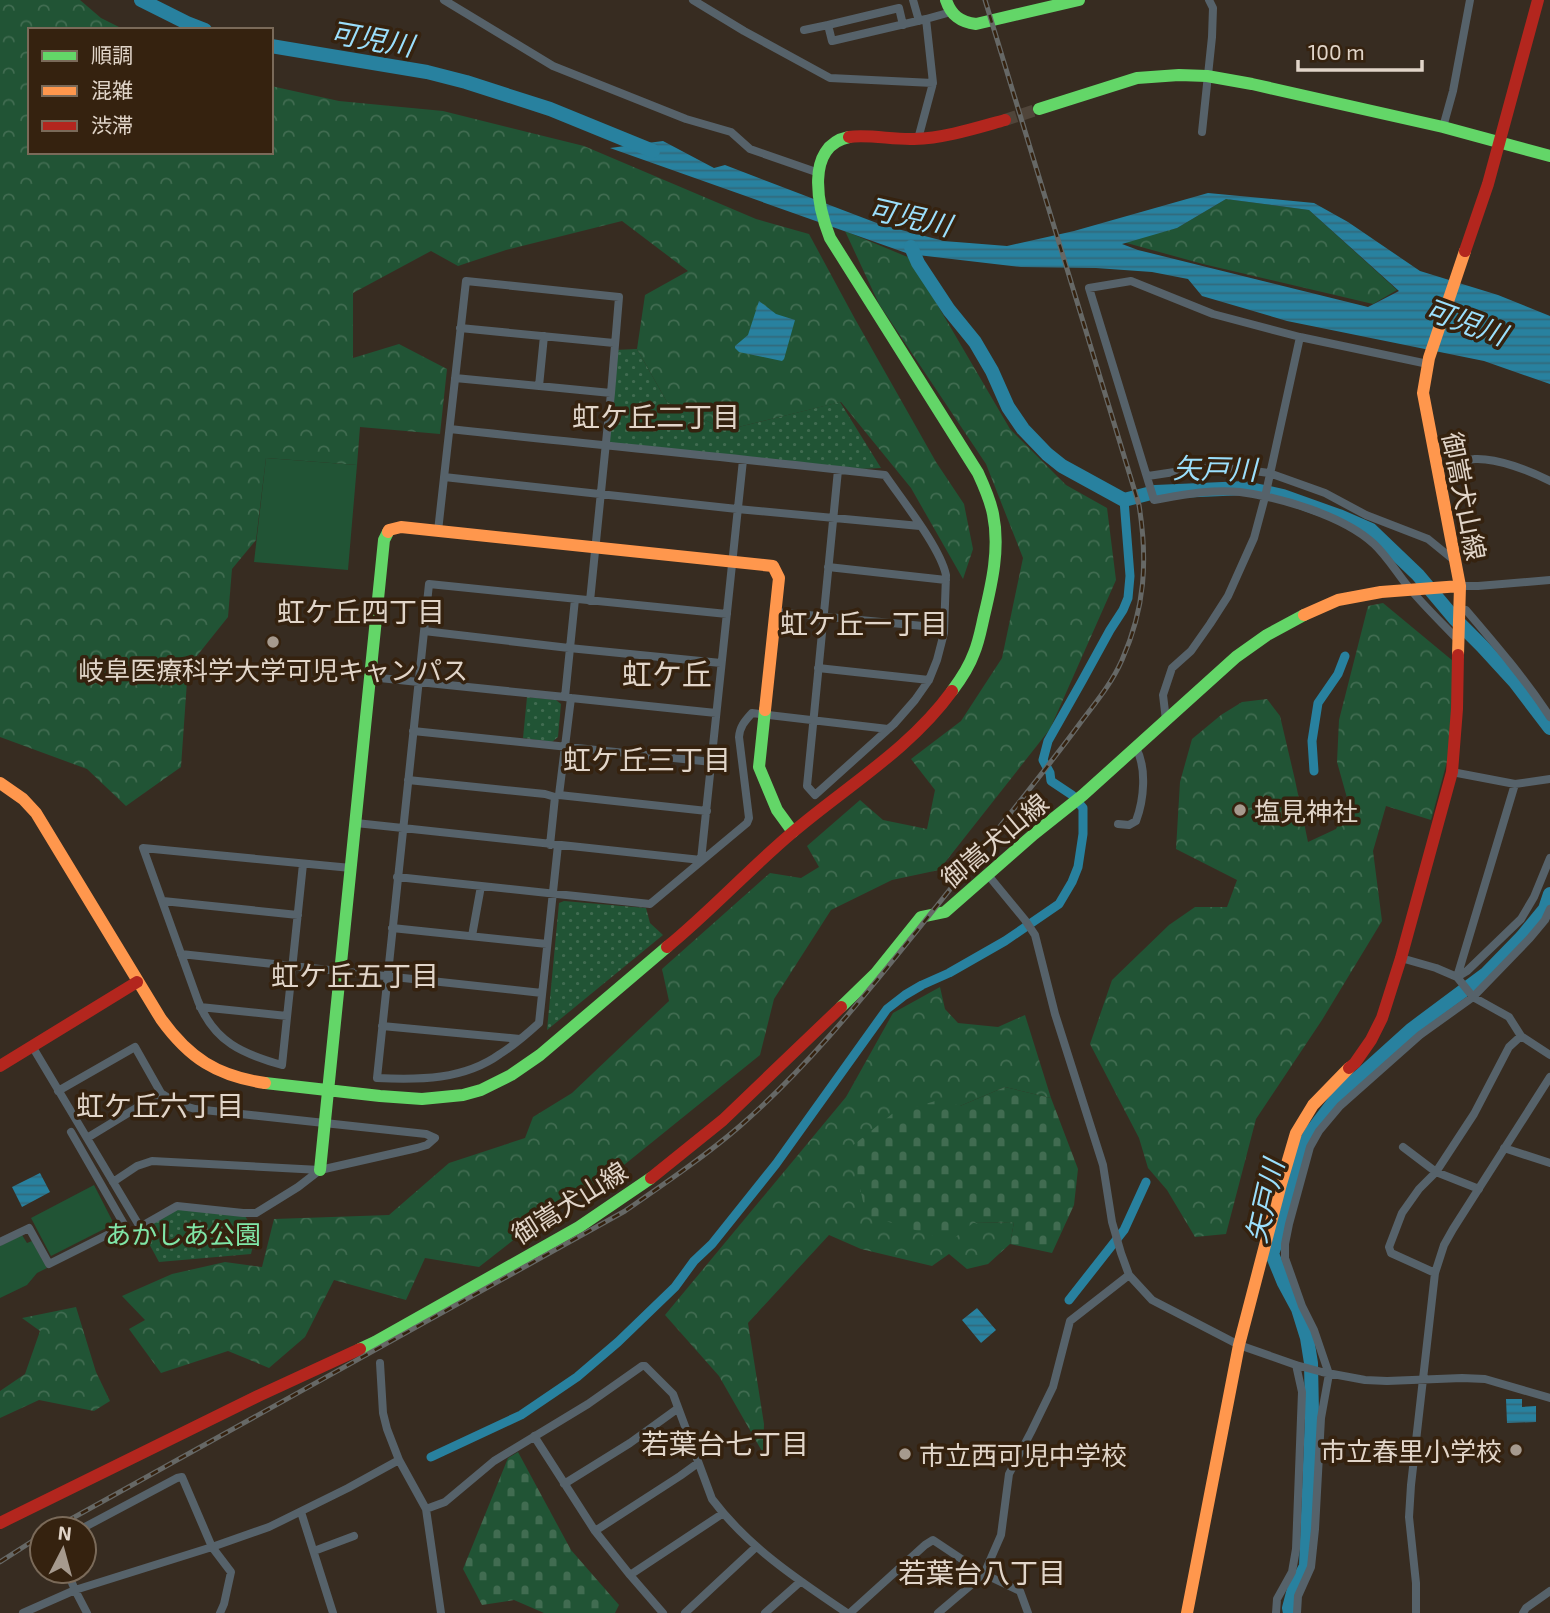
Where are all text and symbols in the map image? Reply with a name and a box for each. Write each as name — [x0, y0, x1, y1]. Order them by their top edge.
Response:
water label: 可児川 — [328, 14, 419, 63]
legend — [28, 28, 273, 154]
scale bar — [1298, 28, 1422, 72]
text: 100 m — [1308, 39, 1365, 64]
text: 順調 — [91, 42, 133, 67]
text: 混雑 — [91, 77, 133, 102]
text: 渋滞 — [91, 112, 133, 137]
water label: 可児川 — [865, 190, 958, 243]
water label: 可児川 — [1421, 291, 1514, 352]
district label: 虹ケ丘二丁目 — [572, 399, 740, 433]
street label: 御嵩犬山線 — [1437, 429, 1493, 563]
water label: 矢戸川 — [1173, 450, 1260, 486]
district label: 虹ケ丘四丁目 — [277, 594, 445, 628]
district label: 虹ケ丘一丁目 — [780, 606, 948, 640]
marker: 岐阜医療科学大学可児キャンパス — [265, 634, 281, 650]
place label: 岐阜医療科学大学可児キャンパス — [78, 654, 468, 685]
district label: 虹ケ丘 — [622, 655, 712, 691]
district label: 虹ケ丘三丁目 — [563, 742, 731, 776]
street label: 御嵩犬山線 — [934, 786, 1054, 894]
place label: 塩見神社 — [1254, 795, 1358, 826]
marker: 塩見神社 — [1232, 802, 1248, 818]
district label: 虹ケ丘五丁目 — [271, 958, 439, 992]
district label: 虹ケ丘六丁目 — [76, 1088, 244, 1122]
water label: 矢戸川 — [1238, 1153, 1291, 1246]
street label: 御嵩犬山線 — [506, 1154, 632, 1250]
park label: あかしあ公園 — [105, 1218, 261, 1249]
district label: 若葉台七丁目 — [641, 1426, 809, 1460]
place label: 市立春里小学校 — [1320, 1435, 1502, 1466]
place label: 市立西可児中学校 — [919, 1439, 1127, 1470]
marker: 市立春里小学校 — [1508, 1442, 1524, 1458]
marker: 市立西可児中学校 — [897, 1446, 913, 1462]
north arrow — [28, 1515, 98, 1585]
text: N — [57, 1520, 73, 1545]
district label: 若葉台八丁目 — [898, 1555, 1066, 1589]

